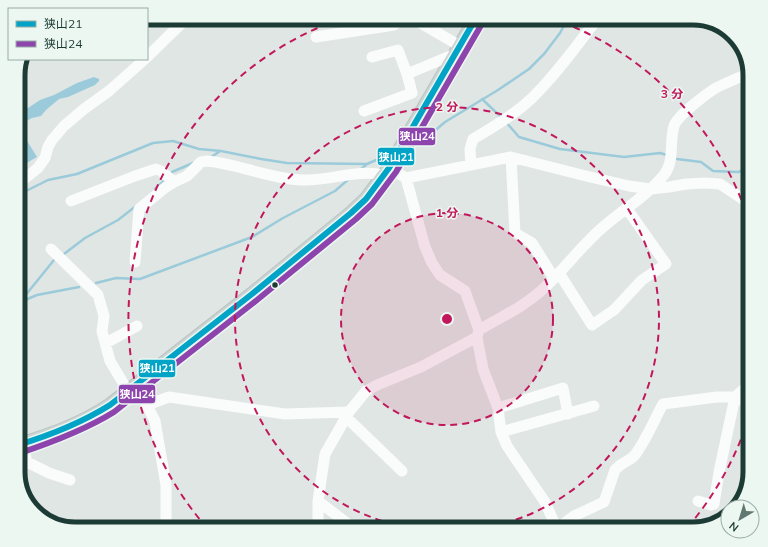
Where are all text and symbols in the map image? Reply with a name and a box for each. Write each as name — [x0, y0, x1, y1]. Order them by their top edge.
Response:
legend — [8, 8, 148, 60]
text: 狭山21 — [44, 16, 82, 31]
text: 狭山24 — [44, 36, 82, 51]
text: 3 分 — [661, 86, 683, 101]
text: 2 分 — [436, 99, 458, 114]
line badge: 狭山24 — [398, 127, 436, 146]
text: 狭山24 — [399, 129, 435, 143]
line badge: 狭山21 — [377, 147, 415, 166]
text: 狭山21 — [378, 150, 414, 164]
text: 1 分 — [436, 205, 458, 220]
unlabelled marker — [270, 280, 280, 290]
centre of rings — [440, 312, 454, 326]
line badge: 狭山21 — [138, 359, 176, 378]
text: 狭山21 — [139, 361, 175, 375]
line badge: 狭山24 — [118, 384, 156, 404]
text: 狭山24 — [119, 387, 155, 401]
north arrow — [720, 499, 760, 539]
text: N — [726, 519, 741, 535]

